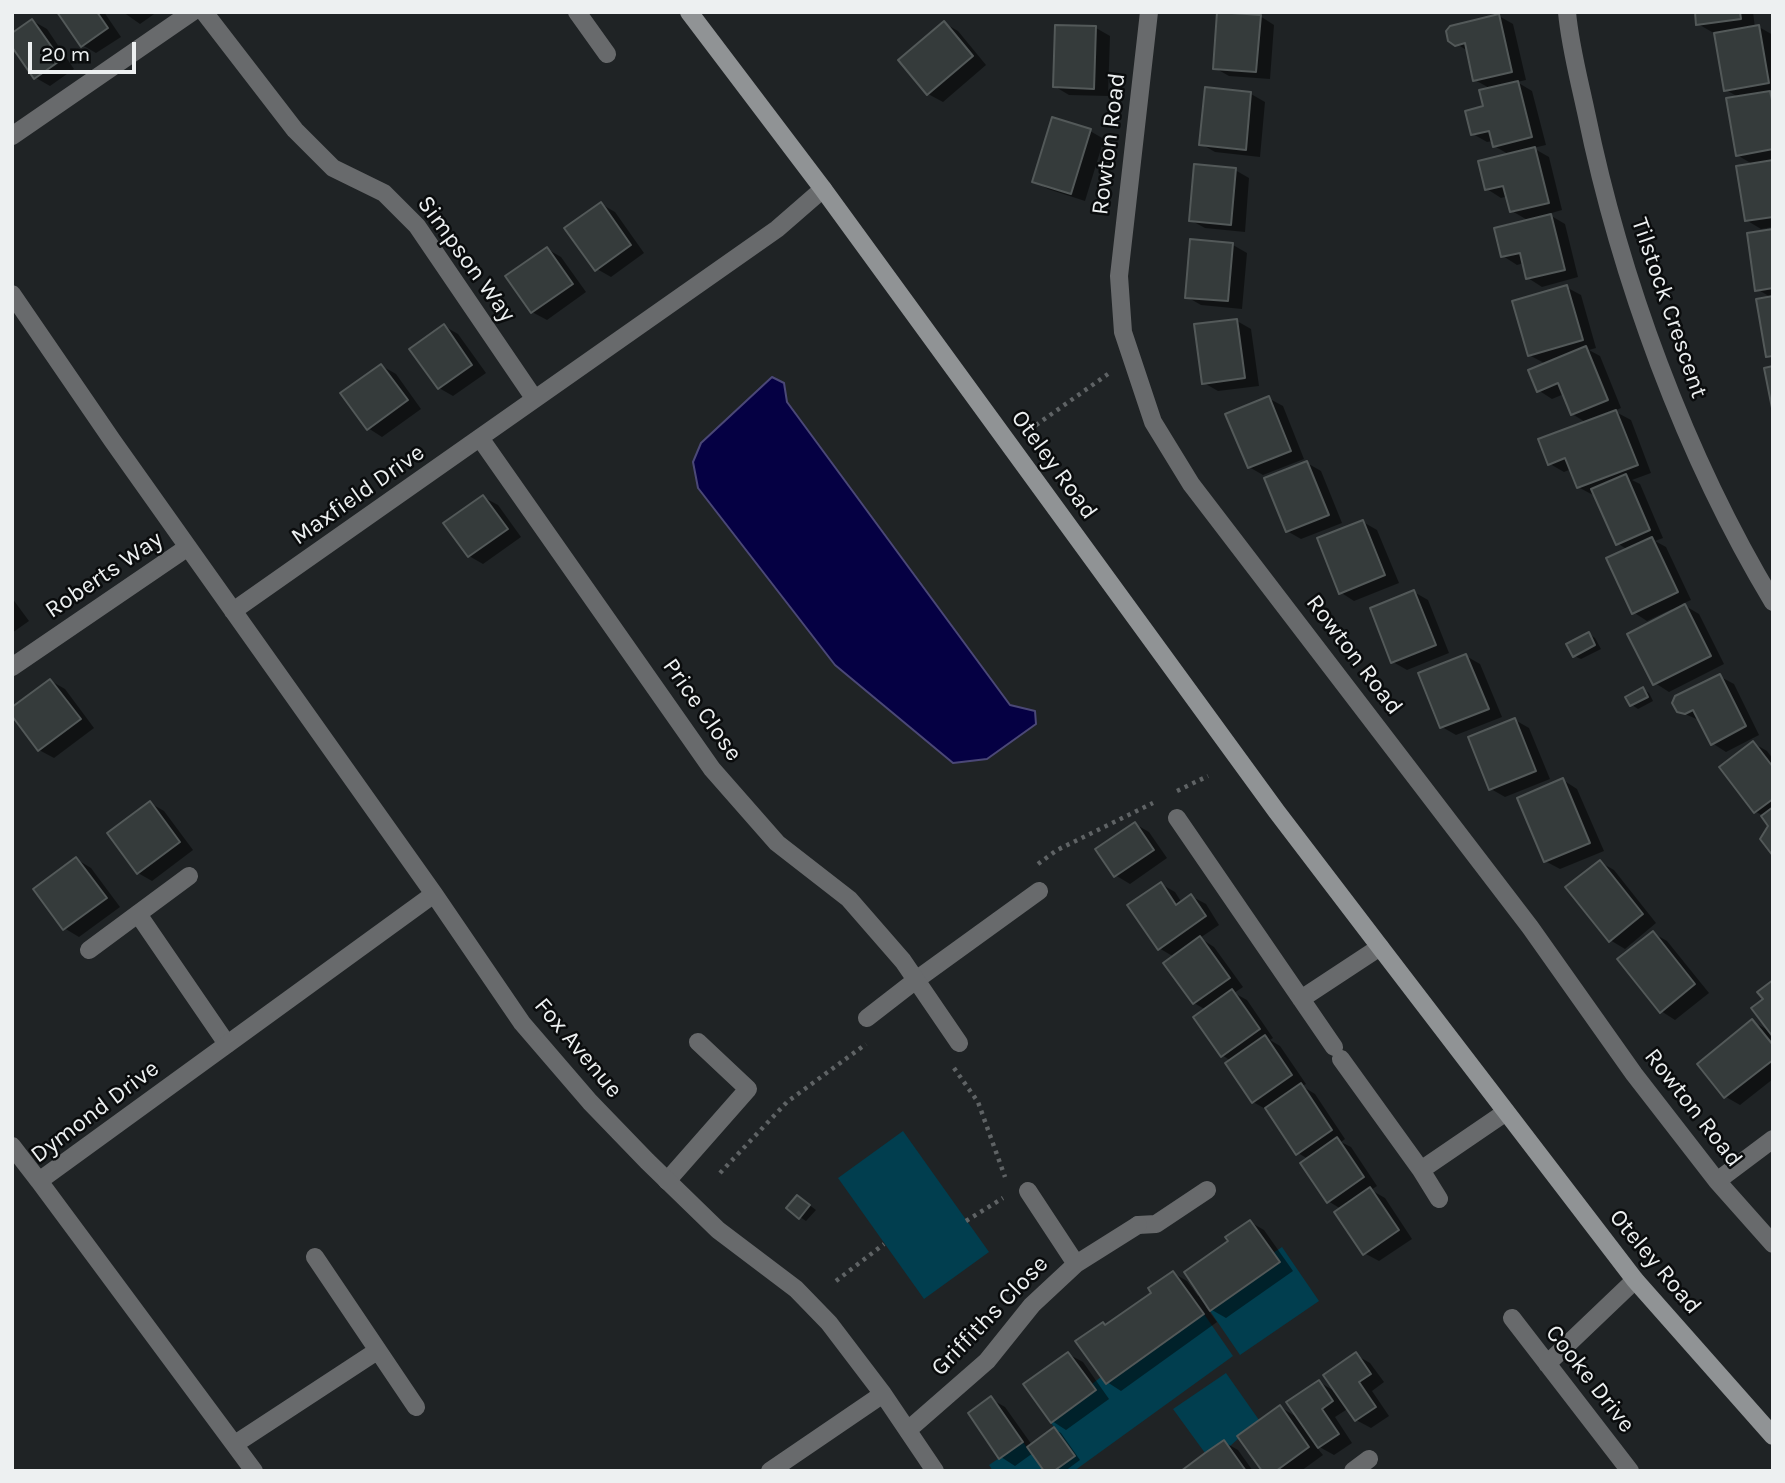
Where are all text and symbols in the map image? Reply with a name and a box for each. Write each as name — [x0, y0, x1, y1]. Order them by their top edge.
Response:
scale bar — [32, 28, 140, 72]
text: 20 m — [41, 42, 90, 66]
street label: Rowton Road — [1086, 71, 1132, 217]
street label: Simpson Way — [411, 190, 521, 328]
street label: Tilstock Crescent — [1625, 214, 1713, 402]
street label: Oteley Road — [1005, 405, 1103, 525]
street label: Maxfield Drive — [286, 438, 430, 552]
street label: Roberts Way — [40, 525, 168, 625]
street label: Rowton Road — [1300, 589, 1408, 721]
street label: Price Close — [656, 653, 748, 767]
street label: Fox Avenue — [528, 992, 628, 1104]
street label: Rowton Road — [1638, 1043, 1748, 1173]
street label: Dymond Drive — [25, 1054, 165, 1170]
street label: Oteley Road — [1603, 1204, 1707, 1320]
street label: Griffiths Close — [925, 1250, 1055, 1382]
street label: Cooke Drive — [1539, 1319, 1641, 1439]

